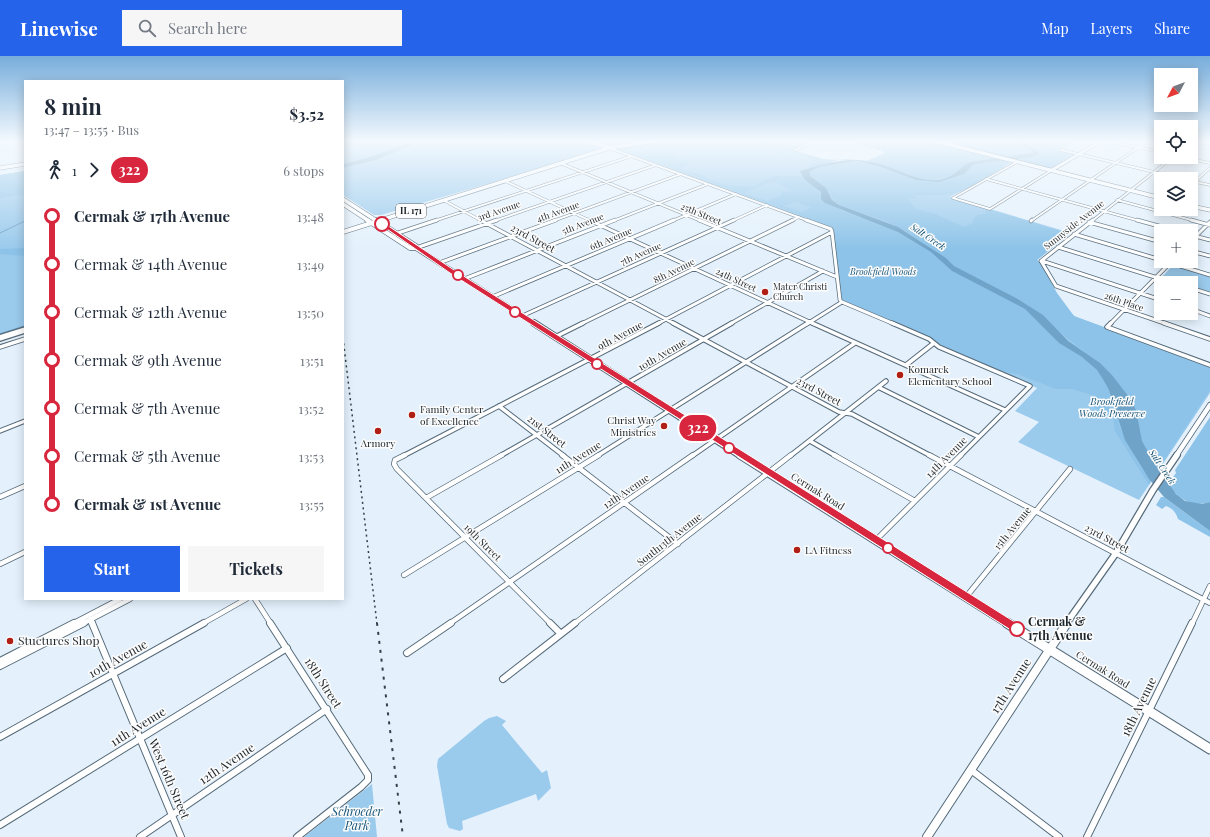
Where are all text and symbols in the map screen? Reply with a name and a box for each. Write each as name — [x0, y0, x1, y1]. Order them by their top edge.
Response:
search box — [122, 10, 402, 46]
text: Linewise — [20, 15, 98, 41]
icon: search — [136, 17, 158, 39]
text: Search here — [168, 18, 247, 38]
text: Map — [1041, 19, 1069, 38]
text: Layers — [1091, 19, 1132, 38]
text: Share — [1154, 19, 1190, 38]
north arrow — [1154, 68, 1198, 112]
map controls — [1154, 68, 1198, 320]
text: 8 min — [44, 91, 102, 121]
text: $3.52 — [290, 104, 324, 124]
button: locate — [1154, 120, 1198, 164]
text: 13:47 – 13:55 · Bus — [44, 121, 139, 138]
icon: walk — [44, 159, 66, 181]
icon: forward — [83, 159, 105, 181]
text: 322 — [119, 160, 140, 179]
text: 1 — [72, 162, 77, 179]
text: 6 stops — [283, 162, 324, 179]
button: layers — [1154, 172, 1198, 216]
street label: 3rd Avenue — [476, 197, 522, 223]
street label: Sunnyside Avenue — [1041, 197, 1106, 252]
street label: 4th Avenue — [535, 198, 581, 224]
street label: 25th Street — [679, 199, 724, 227]
road number: IL 171 — [396, 204, 426, 218]
text: Cermak & 17th Avenue — [74, 206, 230, 226]
text: 13:48 — [297, 208, 324, 225]
street label: 5th Avenue — [560, 209, 606, 237]
unlabelled marker — [374, 216, 390, 232]
street label: 23rd Street — [508, 220, 558, 256]
water label: Salt Creek — [908, 220, 949, 252]
street label: 6th Avenue — [588, 224, 634, 252]
button: + — [1154, 224, 1198, 268]
street label: 7th Avenue — [618, 239, 663, 267]
text: Cermak & 14th Avenue — [74, 254, 227, 274]
street label: 8th Avenue — [651, 255, 697, 285]
text: 13:49 — [297, 256, 324, 273]
street label: 24th Street — [714, 264, 759, 294]
park label: Brookfield Woods — [849, 265, 917, 278]
unlabelled marker — [452, 269, 464, 281]
button: − — [1154, 276, 1198, 320]
place label: Mater Christi Church — [773, 280, 827, 302]
marker: Mater Christi Church — [760, 287, 770, 297]
street label: 26th Place — [1103, 289, 1146, 314]
text: Cermak & 12th Avenue — [74, 302, 227, 322]
text: 13:50 — [297, 304, 324, 321]
unlabelled marker — [509, 306, 521, 318]
street label: 9th Avenue — [595, 317, 645, 353]
street label: 10th Avenue — [635, 334, 689, 374]
text: Cermak & 9th Avenue — [74, 350, 222, 370]
text: 13:51 — [300, 352, 324, 369]
unlabelled marker — [591, 358, 603, 370]
place label: Komarek Elementary School — [908, 362, 992, 388]
marker: Komarek Elementary School — [895, 370, 905, 380]
street label: 23rd Street — [794, 373, 844, 409]
park label: Brookfield Woods Preserve — [1079, 394, 1146, 420]
text: Cermak & 7th Avenue — [74, 398, 220, 418]
text: 13:52 — [298, 400, 324, 417]
place label: Family Center of Excellence — [420, 402, 484, 428]
marker: Family Center of Excellence — [407, 410, 417, 420]
street label: 21st Street — [525, 411, 570, 451]
place label: Christ Way Ministries — [607, 413, 656, 439]
line badge: 322 — [675, 415, 721, 441]
text: 322 — [687, 418, 709, 437]
marker: Christ Way Ministries — [659, 421, 669, 431]
marker: Armory — [373, 426, 383, 436]
street label: 14th Avenue — [922, 433, 970, 481]
place label: Armory — [360, 436, 395, 450]
street label: 11th Avenue — [552, 437, 604, 477]
unlabelled marker — [723, 442, 735, 454]
text: Cermak & 5th Avenue — [74, 446, 221, 466]
water label: Salt Creek — [1146, 446, 1179, 486]
text: 13:53 — [299, 448, 324, 465]
street label: Cermak Road — [788, 469, 848, 513]
street label: 12th Avenue — [600, 470, 652, 512]
text: Cermak & 1st Avenue — [74, 494, 221, 514]
text: 13:55 — [299, 496, 324, 513]
street label: 15th Avenue — [990, 503, 1034, 553]
street label: South13th Avenue — [634, 509, 704, 569]
street label: 19th Street — [461, 520, 505, 564]
street label: 23rd Street — [1082, 520, 1132, 556]
unlabelled marker — [882, 542, 894, 554]
place label: LA Fitness — [805, 543, 852, 557]
marker: LA Fitness — [792, 545, 802, 555]
button: Start — [44, 546, 180, 592]
button: Tickets — [188, 546, 324, 592]
place label: Cermak & 17th Avenue — [1028, 613, 1093, 643]
marker: Cermak & 17th Avenue — [1009, 621, 1025, 637]
place label: Stuctures Shop — [18, 632, 99, 648]
street label: 10th Avenue — [85, 635, 150, 681]
marker: Stuctures Shop — [5, 636, 15, 646]
street label: Cermak Road — [1073, 647, 1133, 691]
street label: 18th Street — [302, 654, 347, 711]
street label: 17th Avenue — [986, 655, 1034, 716]
street label: 18th Avenue — [1117, 674, 1159, 739]
street label: 11th Avenue — [107, 703, 168, 749]
street label: West 16th Street — [145, 735, 194, 822]
street label: 12th Avenue — [196, 739, 257, 788]
park label: Schroeder Park — [331, 803, 383, 833]

